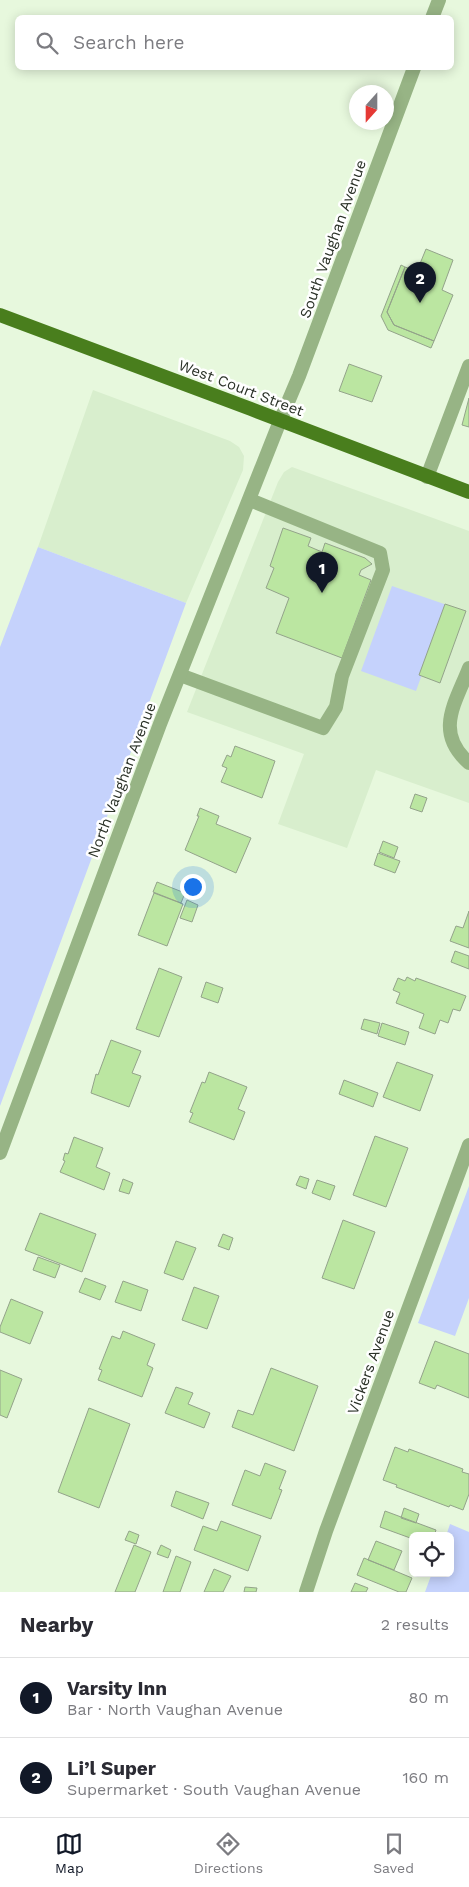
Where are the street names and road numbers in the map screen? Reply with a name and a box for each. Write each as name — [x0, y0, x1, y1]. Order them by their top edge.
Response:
street label: South Vaughan Avenue — [296, 157, 370, 321]
street label: West Court Street — [176, 356, 307, 420]
street label: North Vaughan Avenue — [84, 700, 160, 860]
street label: Vickers Avenue — [344, 1307, 398, 1417]

